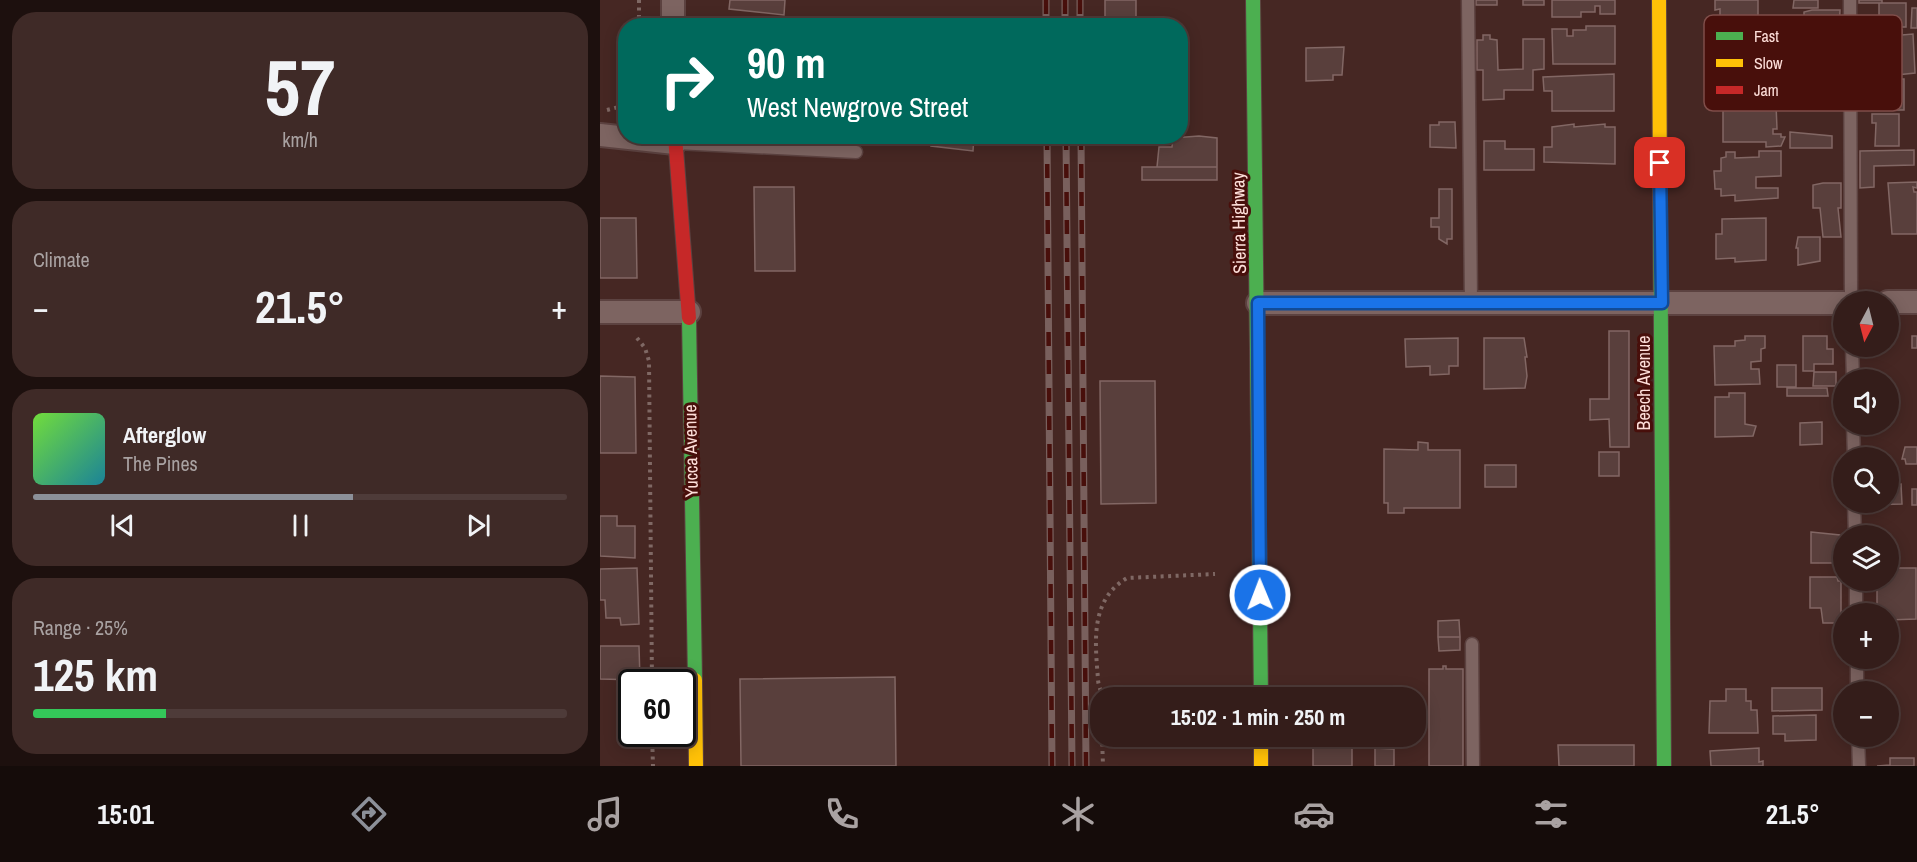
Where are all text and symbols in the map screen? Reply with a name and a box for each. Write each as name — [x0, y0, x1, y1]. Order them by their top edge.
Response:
legend — [1704, 15, 1902, 111]
text: Fast — [1754, 25, 1779, 47]
text: 57 — [264, 34, 336, 139]
text: 90 m — [747, 35, 826, 91]
icon: right — [648, 42, 726, 120]
text: Slow — [1754, 52, 1783, 74]
text: Jam — [1754, 79, 1779, 101]
text: West Newgrove Street — [747, 89, 968, 125]
text: km/h — [282, 126, 318, 153]
pin — [1634, 137, 1685, 188]
icon: arrive — [1643, 146, 1676, 179]
street label: Sierra Highway — [1225, 171, 1252, 274]
text: Climate — [33, 246, 90, 273]
text: 21.5° — [255, 276, 345, 337]
text: − — [33, 285, 49, 329]
text: + — [551, 285, 567, 329]
north arrow — [1833, 291, 1899, 357]
map controls — [1833, 291, 1899, 747]
street label: Beech Avenue — [1631, 336, 1656, 430]
button: sound — [1833, 369, 1899, 435]
street label: Yucca Avenue — [677, 404, 704, 498]
text: Afterglow — [123, 420, 206, 450]
button: search — [1833, 447, 1899, 513]
text: The Pines — [123, 450, 198, 477]
icon: previous — [106, 509, 139, 542]
icon: pause — [284, 509, 317, 542]
icon: next — [462, 509, 495, 542]
button: layers — [1833, 525, 1899, 591]
position arrow — [1228, 563, 1292, 627]
button: + — [1833, 603, 1899, 669]
text: Range · 25% — [33, 614, 128, 641]
text: 125 km — [33, 644, 158, 705]
speed limit sign: 60 — [618, 669, 696, 747]
button: − — [1833, 681, 1899, 747]
text: 15:02 · 1 min · 250 m — [1171, 702, 1345, 732]
icon: directions — [348, 793, 390, 835]
icon: music — [584, 793, 626, 835]
icon: phone — [821, 793, 863, 835]
icon: climate — [1057, 793, 1099, 835]
icon: car — [1293, 793, 1335, 835]
icon: filters — [1530, 793, 1572, 835]
text: 15:01 — [97, 796, 154, 832]
text: 21.5° — [1766, 796, 1820, 832]

